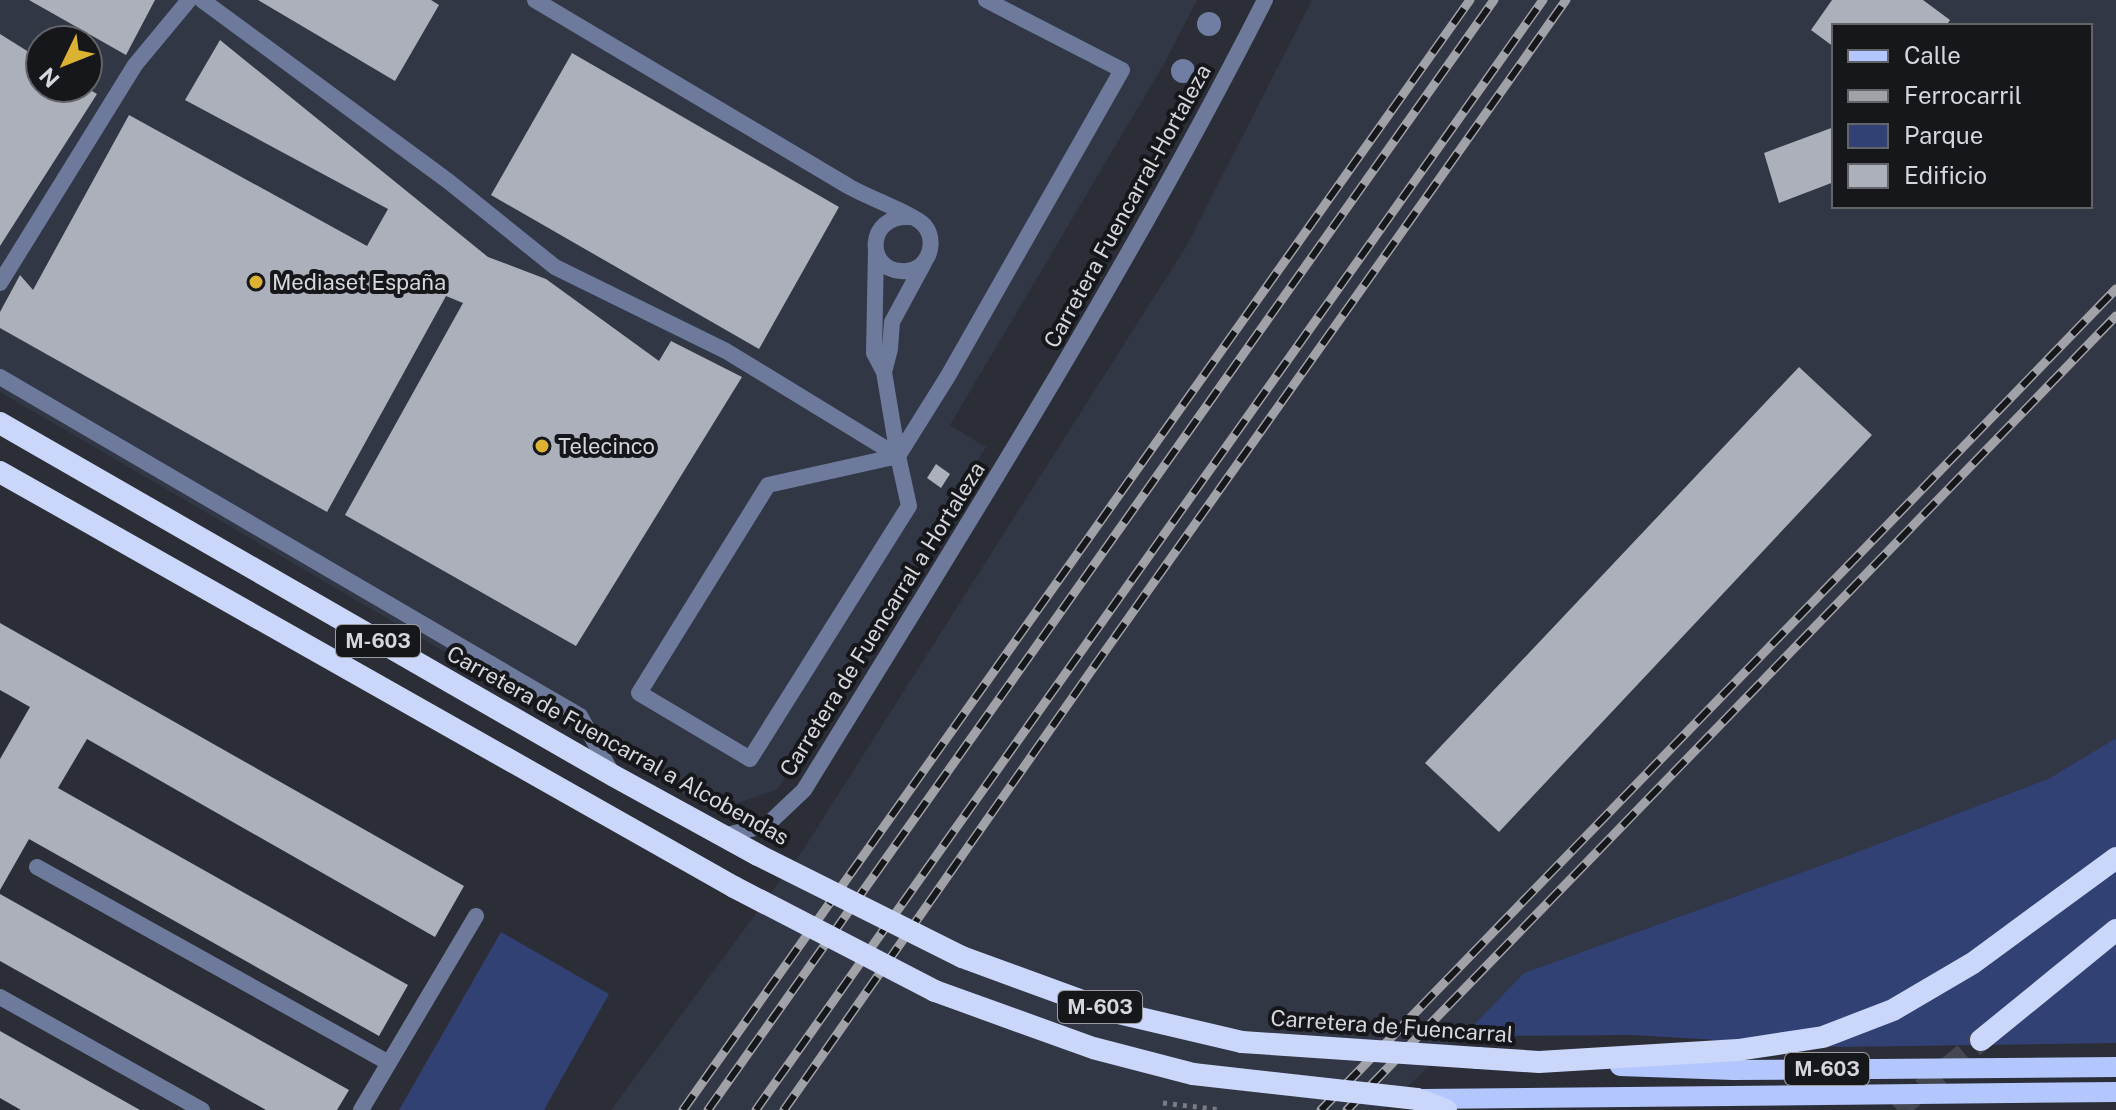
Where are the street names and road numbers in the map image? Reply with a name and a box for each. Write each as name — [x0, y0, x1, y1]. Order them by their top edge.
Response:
street label: Carretera Fuencarral-Hortaleza — [1038, 60, 1216, 352]
street label: Carretera de Fuencarral a Hortaleza — [774, 457, 990, 781]
road number: M-603 — [336, 625, 420, 657]
street label: Carretera de Fuencarral a Alcobendas — [442, 640, 794, 850]
road number: M-603 — [1058, 991, 1142, 1023]
street label: Carretera de Fuencarral — [1270, 1005, 1514, 1047]
road number: M-603 — [1785, 1053, 1869, 1085]

